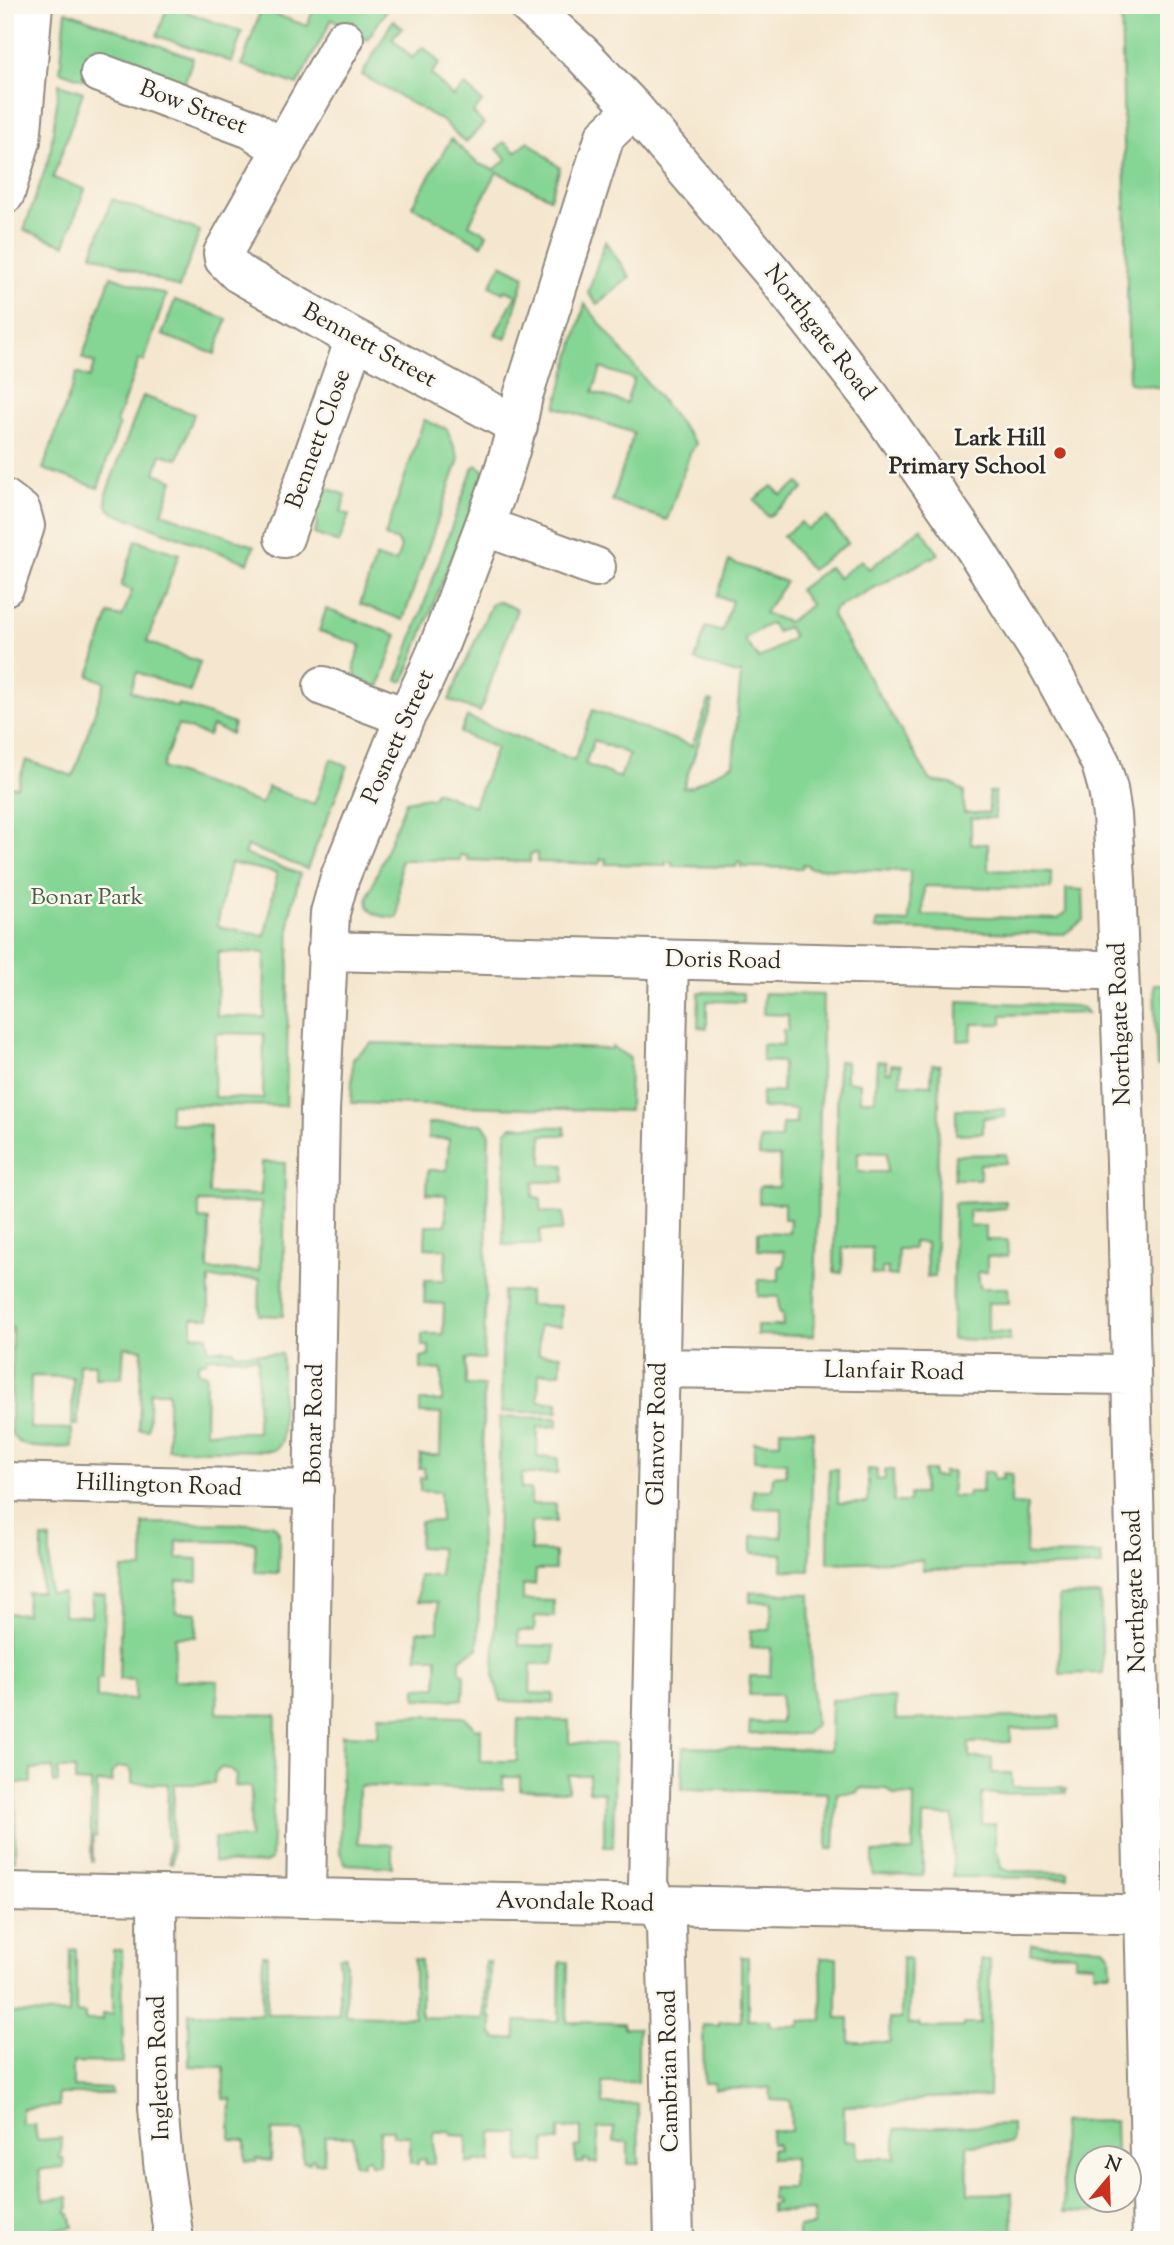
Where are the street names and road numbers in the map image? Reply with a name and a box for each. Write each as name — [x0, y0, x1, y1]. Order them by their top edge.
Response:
street label: Bow Street — [134, 72, 252, 144]
street label: Northgate Road — [755, 258, 883, 408]
street label: Bennett Street — [296, 295, 442, 397]
street label: Bennett Close — [278, 364, 360, 514]
street label: Posnett Street — [354, 665, 444, 809]
street label: Northgate Road — [1101, 941, 1141, 1107]
street label: Doris Road — [664, 943, 782, 979]
street label: Llanfair Road — [823, 1354, 965, 1390]
street label: Glanvor Road — [640, 1361, 676, 1506]
street label: Bonar Road — [297, 1363, 333, 1485]
street label: Hillington Road — [75, 1466, 243, 1506]
street label: Northgate Road — [1116, 1508, 1156, 1674]
street label: Avondale Road — [495, 1885, 655, 1921]
street label: Cambrian Road — [652, 1989, 688, 2153]
street label: Ingleton Road — [140, 1994, 180, 2141]

